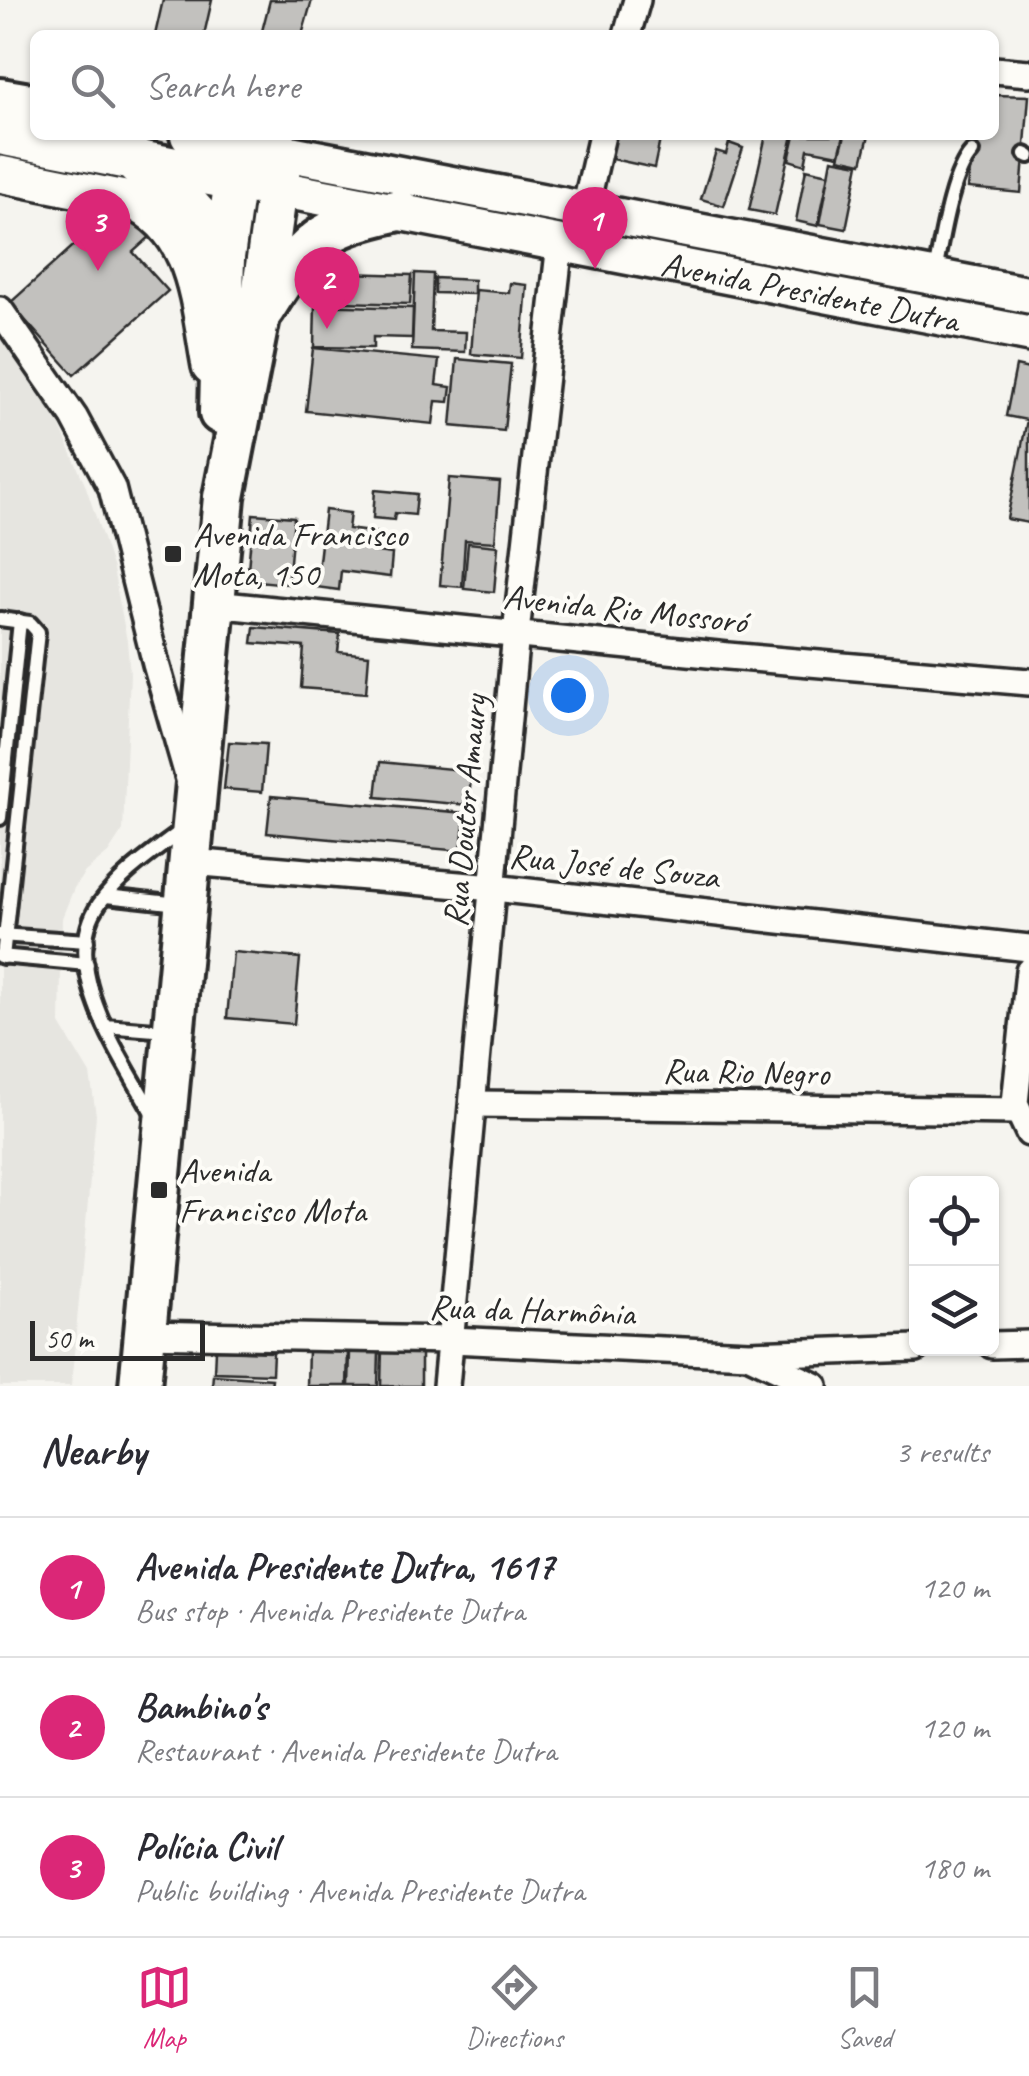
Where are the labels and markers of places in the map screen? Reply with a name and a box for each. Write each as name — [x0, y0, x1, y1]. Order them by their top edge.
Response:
pin: 1 — [562, 186, 628, 269]
pin: 3 — [66, 188, 130, 271]
pin: 2 — [294, 246, 360, 329]
place label: Avenida Francisco Mota, 150 — [193, 512, 409, 597]
marker: Avenida Francisco Mota, 150 — [162, 543, 184, 565]
place label: Avenida Francisco Mota — [179, 1148, 368, 1233]
marker: Avenida Francisco Mota — [148, 1179, 170, 1201]

